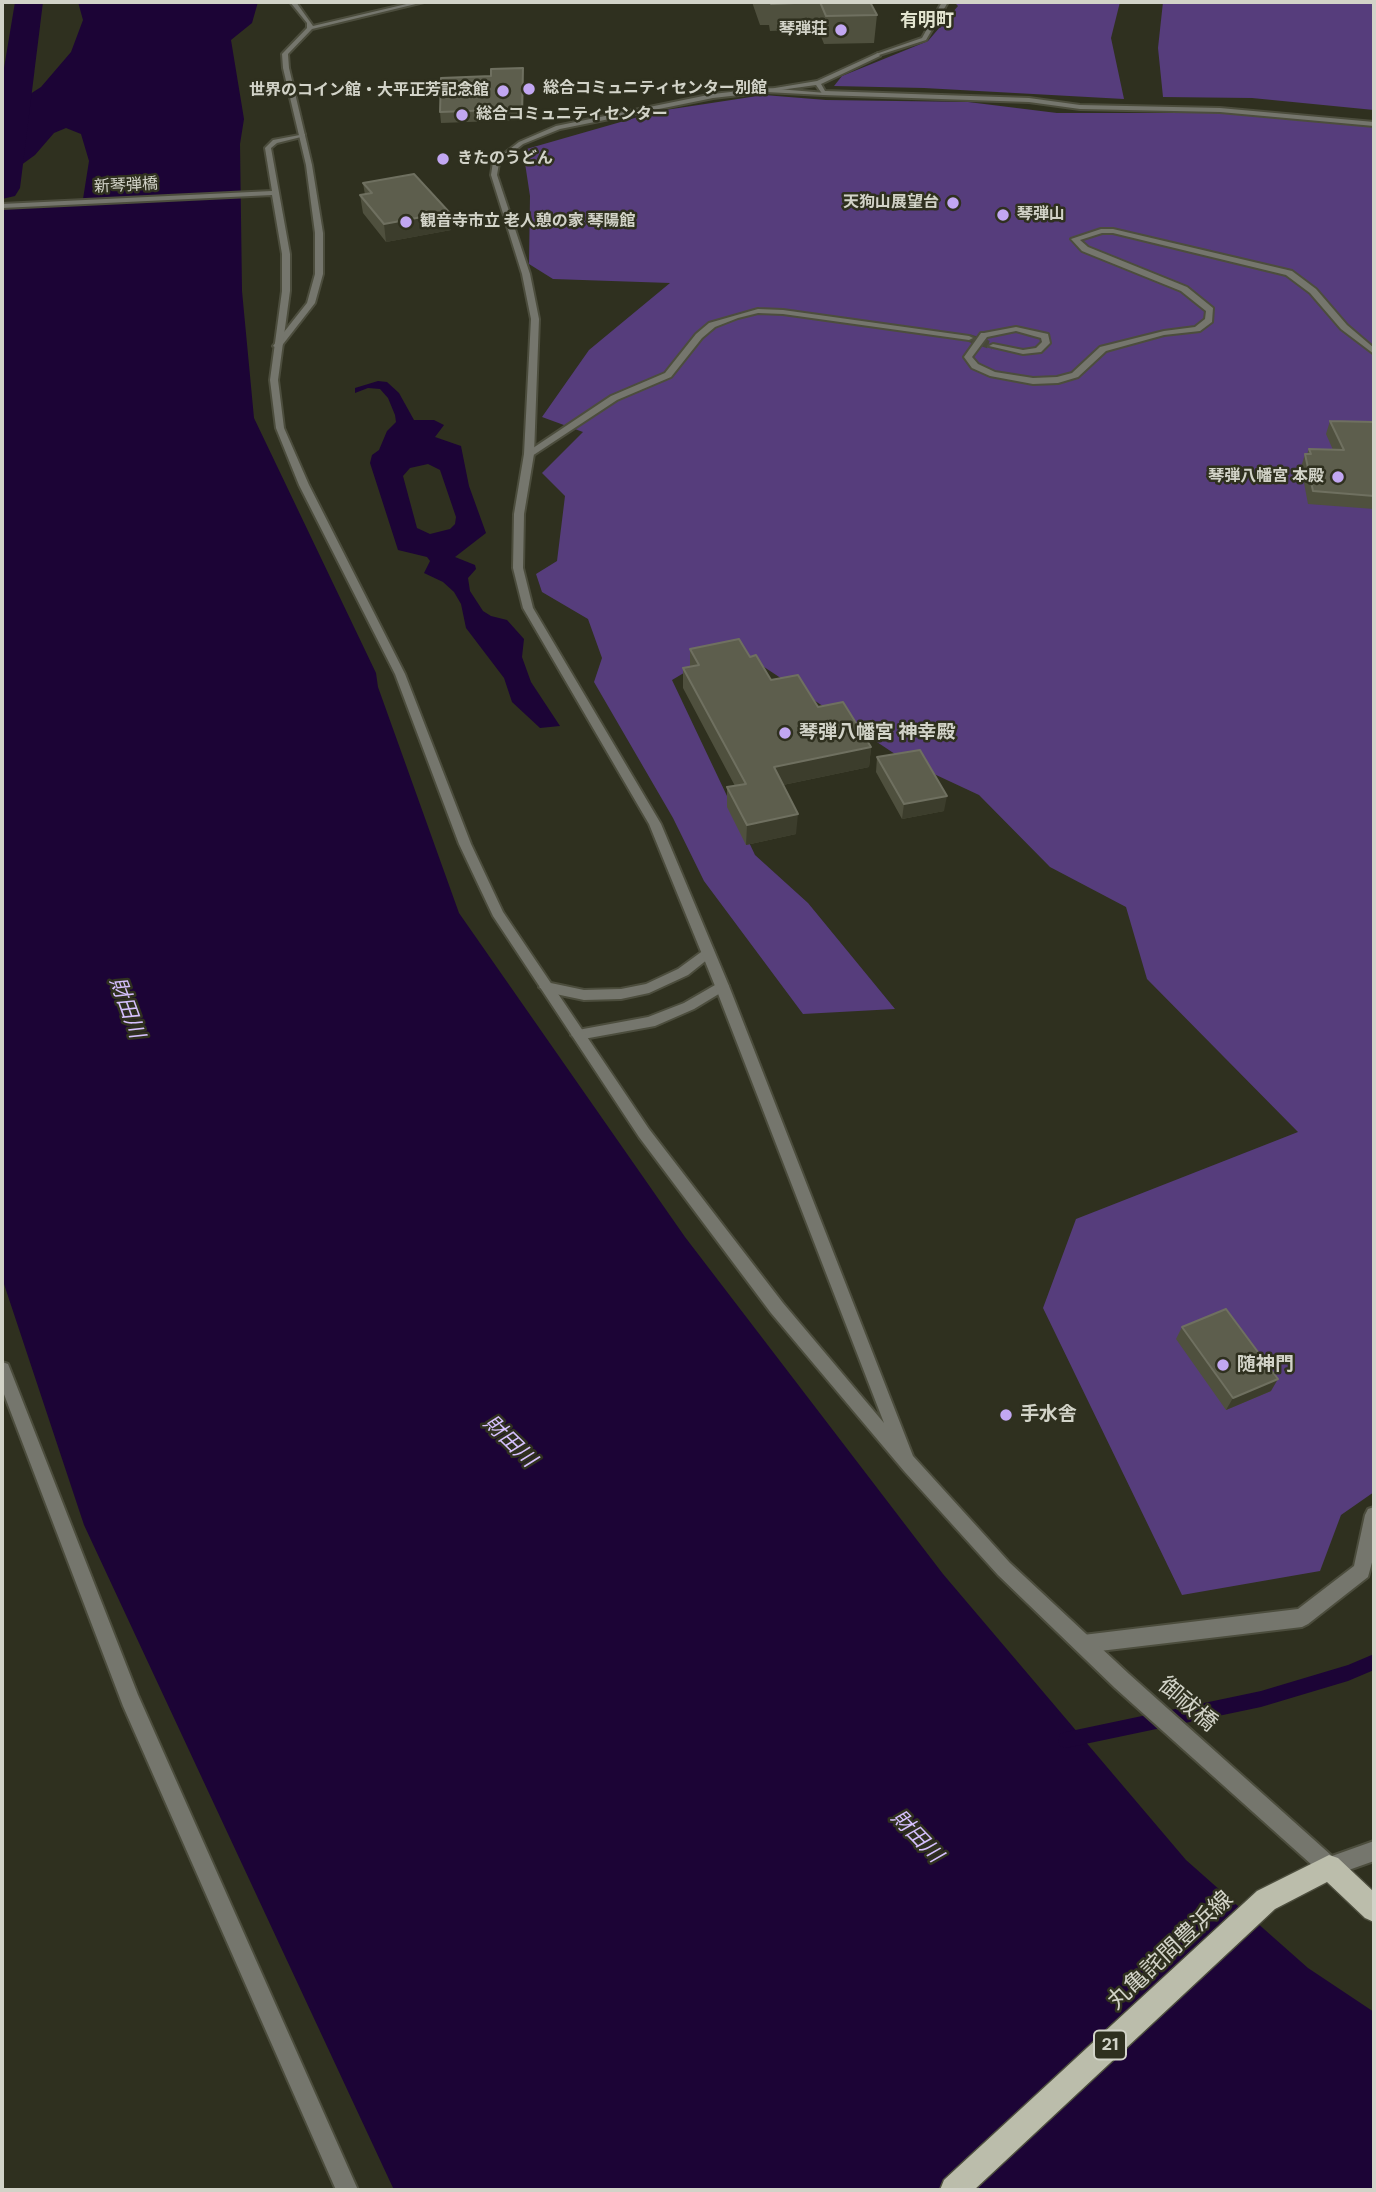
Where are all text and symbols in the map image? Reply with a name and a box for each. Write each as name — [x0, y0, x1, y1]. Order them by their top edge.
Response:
district label: 有明町 — [900, 10, 954, 32]
place label: 琴弾荘 — [779, 20, 827, 40]
marker: 琴弾荘 — [833, 22, 849, 38]
place label: 総合コミュニティセンター別館 — [543, 79, 767, 99]
place label: 世界のコイン館・大平正芳記念館 — [249, 81, 489, 101]
marker: 総合コミュニティセンター別館 — [521, 81, 537, 97]
marker: 世界のコイン館・大平正芳記念館 — [495, 83, 511, 99]
place label: 総合コミュニティセンター — [476, 105, 668, 125]
marker: 総合コミュニティセンター — [454, 107, 470, 123]
place label: きたのうどん — [457, 149, 553, 169]
marker: きたのうどん — [435, 151, 451, 167]
street label: 新琴弾橋 — [94, 175, 158, 197]
place label: 天狗山展望台 — [843, 193, 939, 213]
marker: 天狗山展望台 — [945, 195, 961, 211]
place label: 琴弾山 — [1017, 205, 1065, 225]
marker: 琴弾山 — [995, 207, 1011, 223]
place label: 観音寺市立 老人憩の家 琴陽館 — [420, 212, 636, 232]
marker: 観音寺市立 老人憩の家 琴陽館 — [398, 214, 414, 230]
place label: 琴弾八幡宮 本殿 — [1208, 467, 1324, 487]
marker: 琴弾八幡宮 本殿 — [1330, 469, 1346, 485]
place label: 琴弾八幡宮 神幸殿 — [799, 722, 955, 744]
marker: 琴弾八幡宮 神幸殿 — [777, 725, 793, 741]
water label: 財田川 — [103, 974, 149, 1042]
place label: 随神門 — [1237, 1354, 1294, 1376]
marker: 随神門 — [1215, 1357, 1231, 1373]
place label: 手水舎 — [1020, 1404, 1077, 1426]
marker: 手水舎 — [998, 1407, 1014, 1423]
water label: 財田川 — [478, 1411, 540, 1473]
street label: 御祓橋 — [1152, 1672, 1222, 1738]
water label: 財田川 — [885, 1806, 947, 1868]
street label: 丸亀詫間豊浜線 — [1103, 1886, 1239, 2016]
road number: 21 — [1094, 2031, 1126, 2060]

